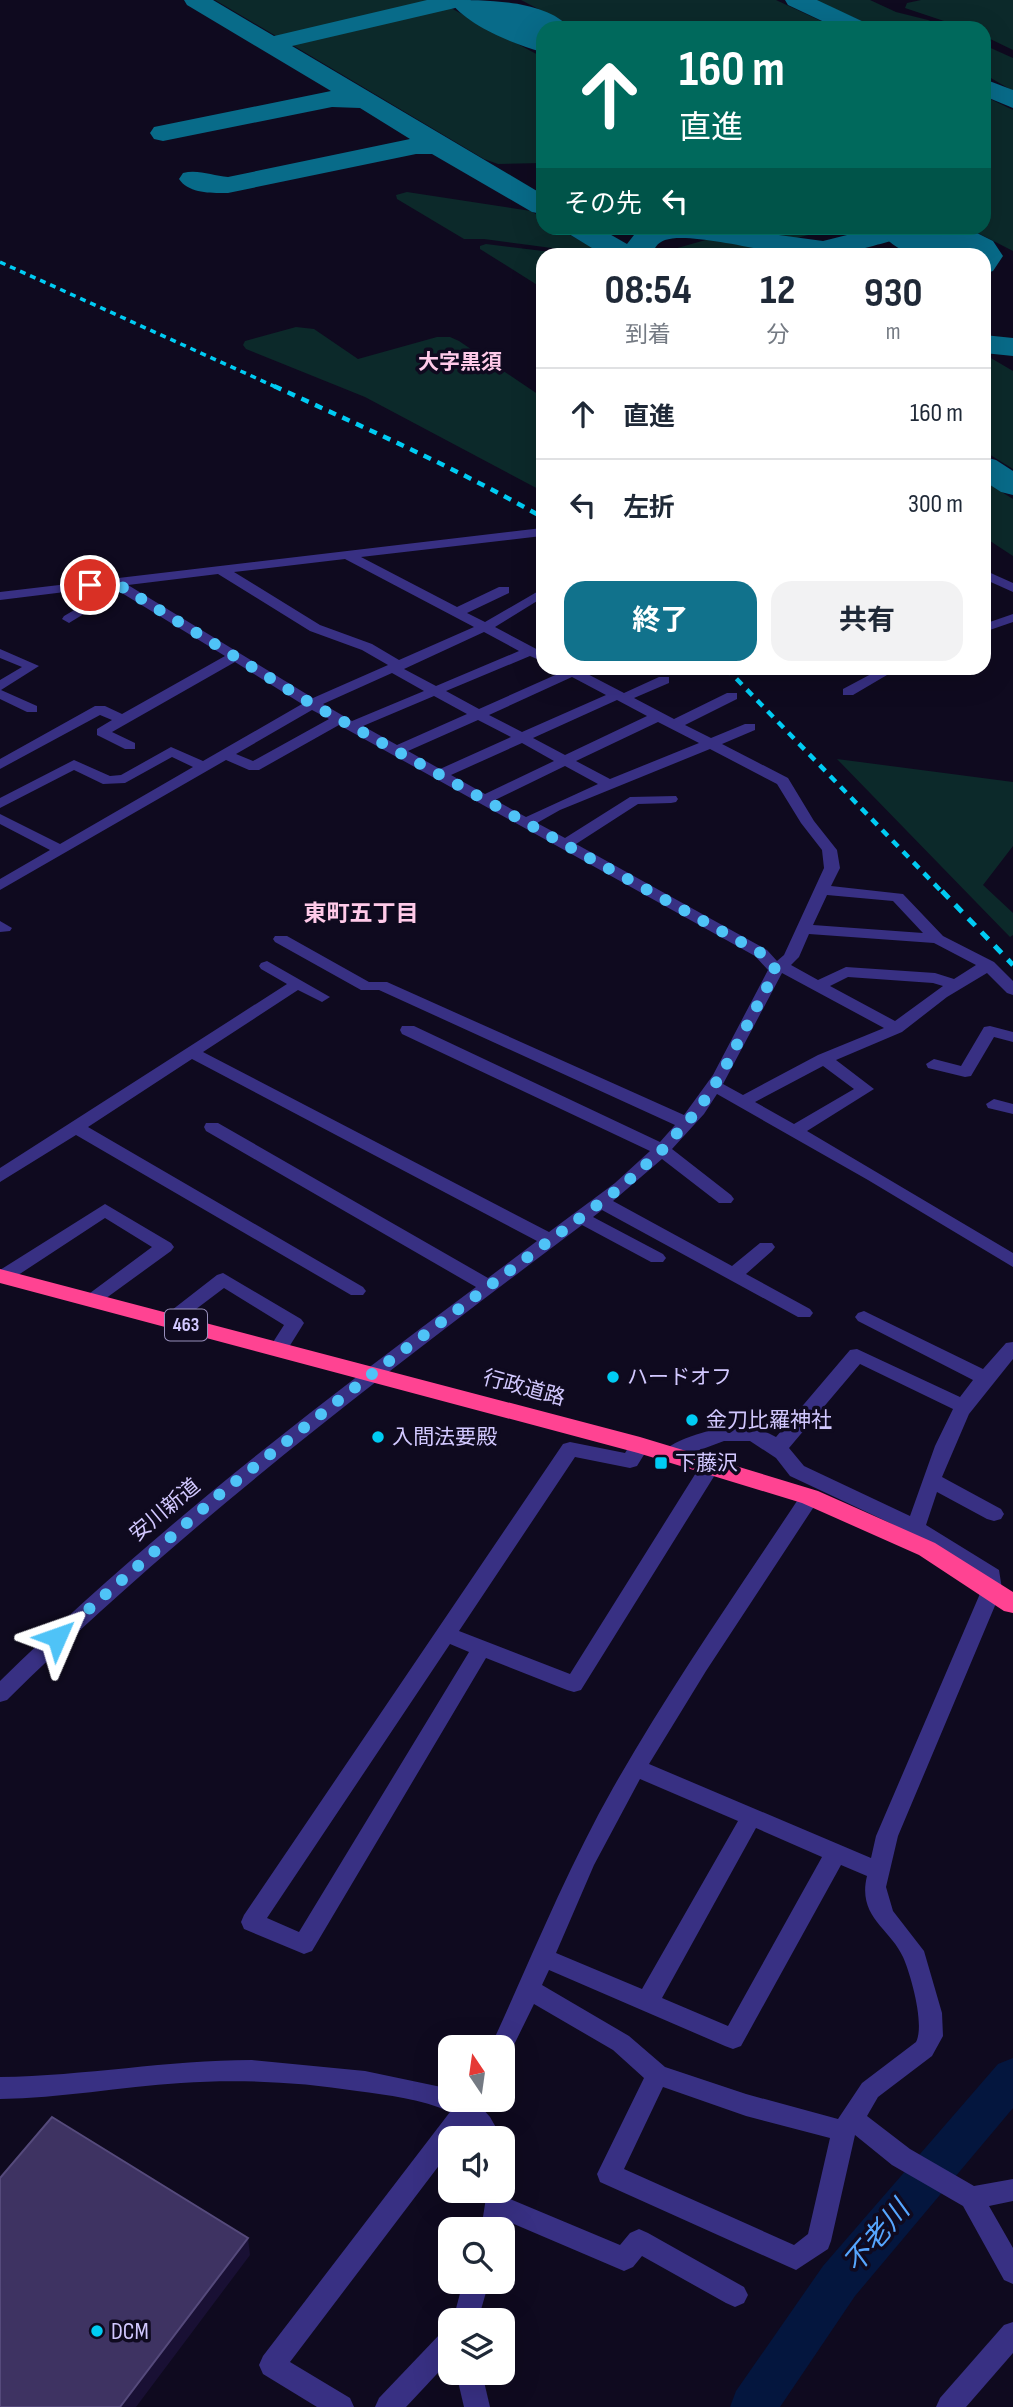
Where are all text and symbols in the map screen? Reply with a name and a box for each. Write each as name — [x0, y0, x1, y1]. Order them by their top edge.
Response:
text: 160 m — [679, 41, 785, 100]
icon: ahead — [564, 49, 655, 140]
text: 直進 — [679, 109, 743, 148]
icon: left — [656, 182, 694, 220]
text: その先 — [564, 189, 642, 220]
text: 08:54 — [604, 265, 692, 316]
text: 12 — [760, 265, 795, 316]
text: 930 — [864, 268, 923, 319]
text: m — [886, 318, 901, 346]
text: 到着 — [625, 321, 671, 349]
text: 分 — [766, 321, 789, 349]
district label: 大字黒須 — [418, 350, 502, 375]
icon: ahead — [564, 395, 602, 433]
text: 160 m — [910, 398, 963, 429]
text: 直進 — [623, 402, 675, 433]
icon: left — [564, 486, 602, 524]
text: 300 m — [908, 489, 963, 520]
text: 左折 — [623, 493, 675, 524]
pin — [60, 555, 120, 615]
icon: arrive — [71, 566, 109, 604]
button: 終了 — [564, 581, 757, 661]
button: 共有 — [771, 581, 963, 661]
district label: 東町五丁目 — [304, 900, 419, 928]
road number: 463 — [165, 1310, 207, 1340]
street label: 行政道路 — [480, 1365, 568, 1411]
place label: ハードオフ — [627, 1365, 732, 1390]
marker: ハードオフ — [605, 1369, 621, 1385]
place label: 金刀比羅神社 — [706, 1408, 832, 1433]
marker: 金刀比羅神社 — [684, 1412, 700, 1428]
place label: 入間法要殿 — [392, 1425, 497, 1450]
marker: 入間法要殿 — [370, 1429, 386, 1445]
place label: 下藤沢 — [675, 1451, 738, 1476]
marker: 下藤沢 — [653, 1455, 669, 1471]
street label: 安川新道 — [125, 1473, 205, 1547]
position arrow — [20, 1600, 94, 1674]
north arrow — [438, 2035, 514, 2112]
map controls — [438, 2035, 515, 2385]
button: sound — [438, 2126, 515, 2203]
water label: 不老川 — [837, 2192, 919, 2280]
button: search — [438, 2217, 515, 2294]
button: layers — [438, 2308, 515, 2385]
place label: DCM — [111, 2317, 149, 2346]
marker: DCM — [89, 2323, 105, 2339]

